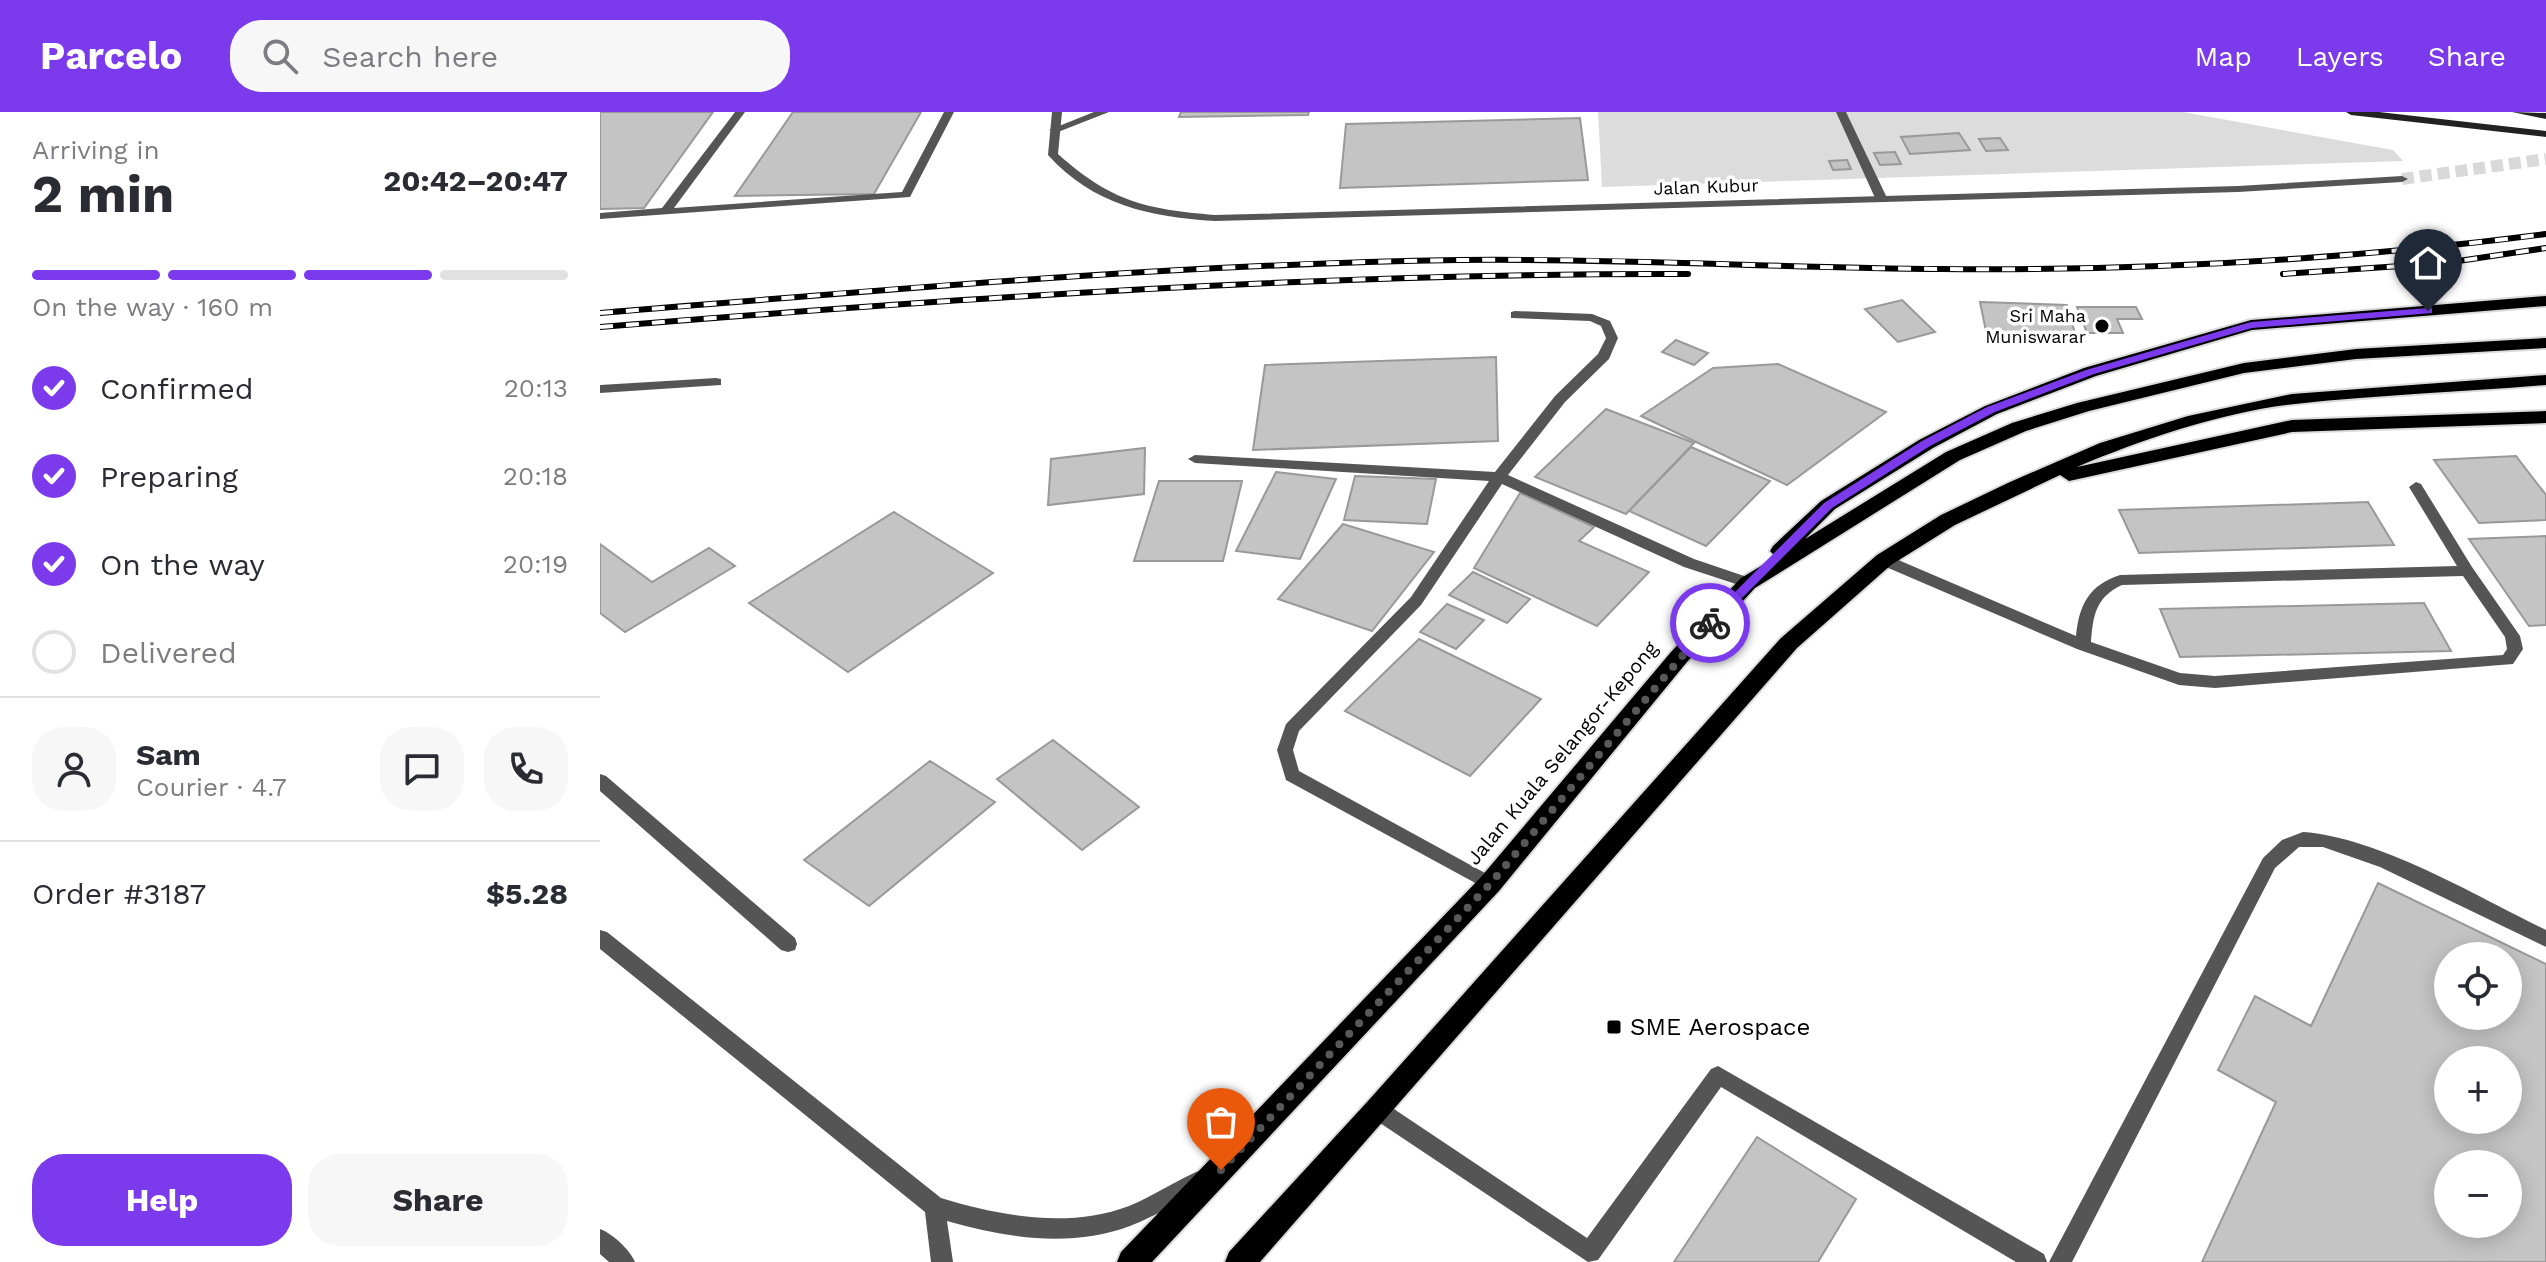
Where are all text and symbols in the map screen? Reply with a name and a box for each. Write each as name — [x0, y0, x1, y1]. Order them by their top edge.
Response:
search box — [230, 20, 790, 92]
text: Parcelo — [40, 34, 182, 78]
icon: search — [258, 34, 302, 78]
text: Search here — [322, 39, 498, 74]
text: Map — [2195, 40, 2252, 73]
text: Layers — [2296, 40, 2384, 73]
text: Share — [2428, 40, 2506, 73]
text: Arriving in — [32, 135, 160, 165]
text: 20:42–20:47 — [383, 163, 568, 198]
text: 2 min — [32, 164, 174, 225]
street label: Jalan Kubur — [1653, 174, 1759, 199]
pin — [2394, 229, 2462, 311]
icon: home — [2406, 241, 2450, 285]
text: On the way · 160 m — [32, 292, 273, 322]
place label: Sri Maha Muniswarar — [1985, 305, 2086, 347]
marker: Sri Maha Muniswarar — [2093, 317, 2111, 335]
icon: check — [32, 366, 76, 410]
text: Confirmed — [100, 371, 254, 406]
text: 20:13 — [504, 373, 568, 403]
icon: check — [32, 454, 76, 498]
text: Preparing — [100, 459, 238, 494]
text: 20:18 — [503, 461, 568, 491]
icon: check — [32, 542, 76, 586]
text: On the way — [100, 547, 265, 582]
text: 20:19 — [503, 549, 568, 579]
courier — [1670, 583, 1750, 663]
icon: bike — [1688, 601, 1732, 645]
text: Delivered — [100, 635, 237, 670]
street label: Jalan Kuala Selangor-Kepong — [1461, 636, 1663, 870]
button: person — [32, 727, 116, 811]
button: chat — [380, 727, 464, 811]
button: phone — [484, 727, 568, 811]
text: Sam — [136, 737, 201, 772]
text: Courier · 4.7 — [136, 772, 286, 802]
text: Order #3187 — [32, 876, 206, 911]
text: $5.28 — [486, 876, 568, 911]
map controls — [2434, 942, 2522, 1238]
button: locate — [2434, 942, 2522, 1030]
place label: SME Aerospace — [1630, 1013, 1810, 1041]
marker: SME Aerospace — [1605, 1018, 1623, 1036]
button: + — [2434, 1046, 2522, 1134]
pin — [1187, 1088, 1255, 1170]
icon: bag — [1199, 1100, 1243, 1144]
button: − — [2434, 1150, 2522, 1238]
button: Help — [32, 1154, 292, 1246]
button: Share — [308, 1154, 568, 1246]

